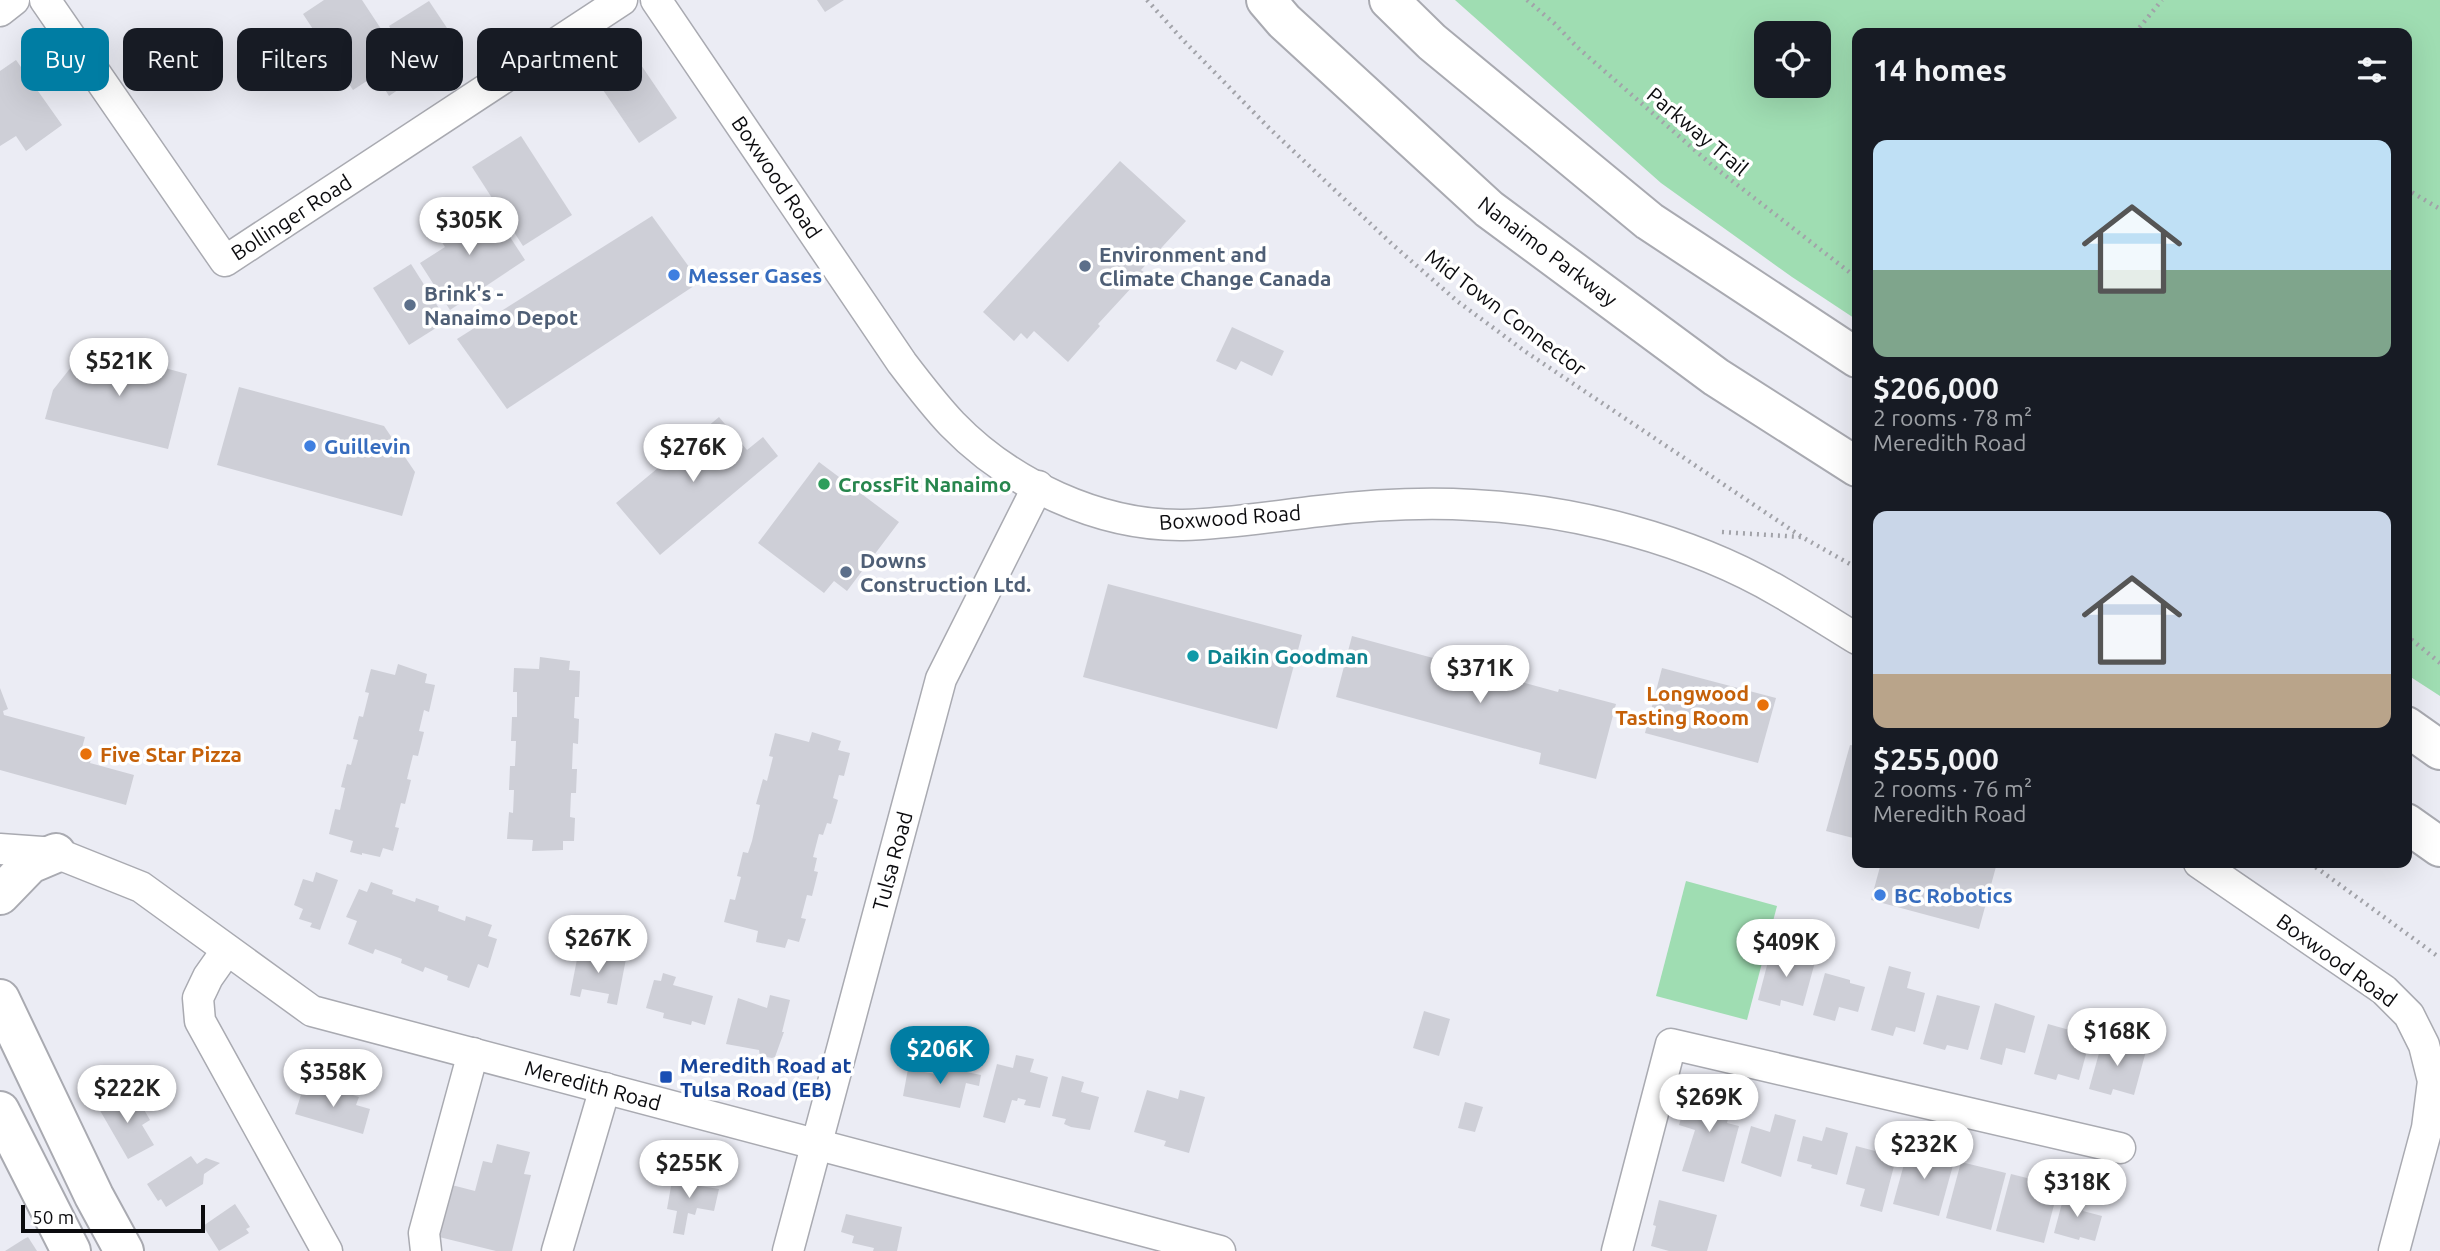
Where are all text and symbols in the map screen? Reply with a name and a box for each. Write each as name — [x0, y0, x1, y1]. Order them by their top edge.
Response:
map controls — [1754, 21, 1831, 98]
button: locate — [1754, 21, 1831, 98]
chip: Buy — [21, 28, 109, 91]
chip: Rent — [123, 28, 223, 91]
chip: Filters — [237, 28, 352, 91]
chip: New — [366, 28, 463, 91]
chip: Apartment — [477, 28, 642, 91]
icon: filters — [2353, 51, 2391, 89]
text: 14 homes — [1873, 53, 2007, 87]
street label: Parkway Trail — [1643, 82, 1753, 180]
street label: Boxwood Road — [727, 111, 827, 243]
street label: Bollinger Road — [226, 169, 356, 265]
icon: home — [2069, 186, 2195, 312]
street label: Nanaimo Parkway — [1474, 191, 1622, 311]
pin: $305K — [420, 198, 518, 257]
text: $305K — [435, 207, 503, 232]
place label: Environment and Climate Change Canada — [1099, 242, 1331, 290]
street label: Mid Town Connector — [1421, 244, 1591, 380]
marker: Environment and Climate Change Canada — [1077, 258, 1093, 274]
place label: Messer Gases — [688, 263, 822, 287]
marker: Messer Gases — [666, 267, 682, 283]
place label: Brink's - Nanaimo Depot — [424, 281, 578, 329]
marker: Brink's - Nanaimo Depot — [402, 297, 418, 313]
pin: $521K — [70, 338, 168, 398]
text: $521K — [85, 348, 153, 373]
text: $206,000 — [1873, 371, 1999, 405]
text: 2 rooms · 78 m² — [1873, 405, 2032, 430]
pin: $276K — [644, 424, 742, 484]
text: Meredith Road — [1873, 430, 2027, 455]
place label: Guillevin — [324, 434, 411, 458]
text: $276K — [659, 434, 727, 459]
marker: Guillevin — [302, 438, 318, 454]
place label: CrossFit Nanaimo — [838, 472, 1011, 496]
marker: CrossFit Nanaimo — [816, 476, 832, 492]
street label: Boxwood Road — [1158, 500, 1302, 534]
place label: Downs Construction Ltd. — [860, 548, 1031, 596]
icon: home — [2069, 557, 2195, 683]
marker: Downs Construction Ltd. — [838, 564, 854, 580]
place label: Daikin Goodman — [1207, 644, 1369, 668]
pin: $371K — [1431, 646, 1529, 705]
marker: Daikin Goodman — [1185, 648, 1201, 664]
text: $371K — [1446, 655, 1514, 680]
place label: Longwood Tasting Room — [1615, 681, 1749, 729]
marker: Longwood Tasting Room — [1755, 697, 1771, 713]
place label: Five Star Pizza — [100, 742, 242, 766]
text: $255,000 — [1873, 742, 1999, 776]
marker: Five Star Pizza — [78, 746, 94, 762]
text: 2 rooms · 76 m² — [1873, 776, 2032, 801]
text: Meredith Road — [1873, 801, 2027, 826]
street label: Tulsa Road — [867, 809, 917, 913]
place label: BC Robotics — [1894, 883, 2013, 907]
marker: BC Robotics — [1872, 887, 1888, 903]
street label: Boxwood Road — [2272, 908, 2402, 1012]
pin: $267K — [549, 916, 647, 975]
pin: $409K — [1737, 920, 1835, 979]
text: $267K — [564, 925, 632, 950]
text: $409K — [1752, 929, 1820, 954]
pin: $168K — [2068, 1009, 2166, 1068]
text: $168K — [2083, 1018, 2151, 1043]
pin: $206K — [891, 1026, 989, 1086]
text: $206K — [906, 1036, 974, 1061]
pin: $358K — [284, 1050, 382, 1109]
place label: Meredith Road at Tulsa Road (EB) — [680, 1053, 852, 1101]
street label: Meredith Road — [522, 1055, 664, 1115]
text: $358K — [299, 1059, 367, 1084]
pin: $222K — [78, 1066, 176, 1125]
marker: Meredith Road at Tulsa Road (EB) — [658, 1069, 674, 1085]
pin: $269K — [1660, 1074, 1758, 1134]
text: $222K — [93, 1075, 161, 1100]
text: $269K — [1675, 1084, 1743, 1109]
pin: $232K — [1875, 1122, 1973, 1181]
text: $232K — [1890, 1131, 1958, 1156]
pin: $255K — [640, 1140, 738, 1200]
text: $255K — [655, 1150, 723, 1175]
pin: $318K — [2028, 1160, 2126, 1219]
text: $318K — [2043, 1169, 2111, 1194]
scale bar — [21, 1202, 205, 1234]
text: 50 m — [32, 1206, 74, 1228]

